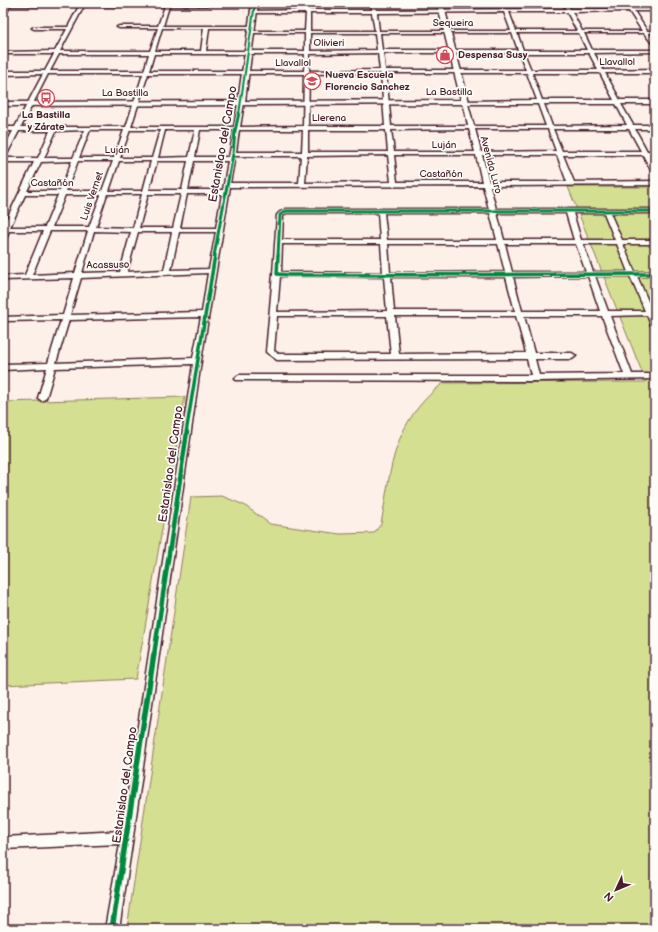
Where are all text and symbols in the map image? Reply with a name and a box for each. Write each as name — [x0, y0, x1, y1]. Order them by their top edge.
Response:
street label: Sequeira — [433, 17, 474, 29]
street label: Olivieri — [314, 37, 344, 49]
shop icon: Despensa Susy — [435, 45, 455, 65]
place label: Despensa Susy — [458, 49, 528, 61]
street label: Llavallol — [599, 56, 635, 68]
street label: Llavallol — [275, 57, 311, 69]
place label: Nueva Escuela Florencio Sanchez — [325, 69, 410, 93]
school or university icon: Nueva Escuela Florencio Sanchez — [302, 71, 322, 91]
street label: Estanislao del Campo — [205, 84, 241, 203]
street label: La Bastilla — [426, 86, 473, 98]
street label: La Bastilla — [102, 87, 149, 99]
bus stop icon: La Bastilla y Zárate — [36, 88, 56, 108]
place label: La Bastilla y Zárate — [22, 109, 70, 133]
street label: Llerena — [312, 112, 347, 124]
street label: Avenida Luro — [478, 135, 505, 195]
street label: Luján — [432, 139, 457, 151]
street label: Luján — [105, 144, 130, 156]
street label: Castañón — [419, 168, 463, 180]
street label: Luis Vernet — [78, 170, 106, 222]
street label: Castañón — [30, 177, 74, 189]
street label: Acassuso — [86, 259, 130, 271]
street label: Estanislao del Campo — [155, 404, 187, 523]
street label: Estanislao del Campo — [109, 725, 141, 844]
north arrow — [596, 870, 636, 910]
text: N — [602, 889, 617, 904]

